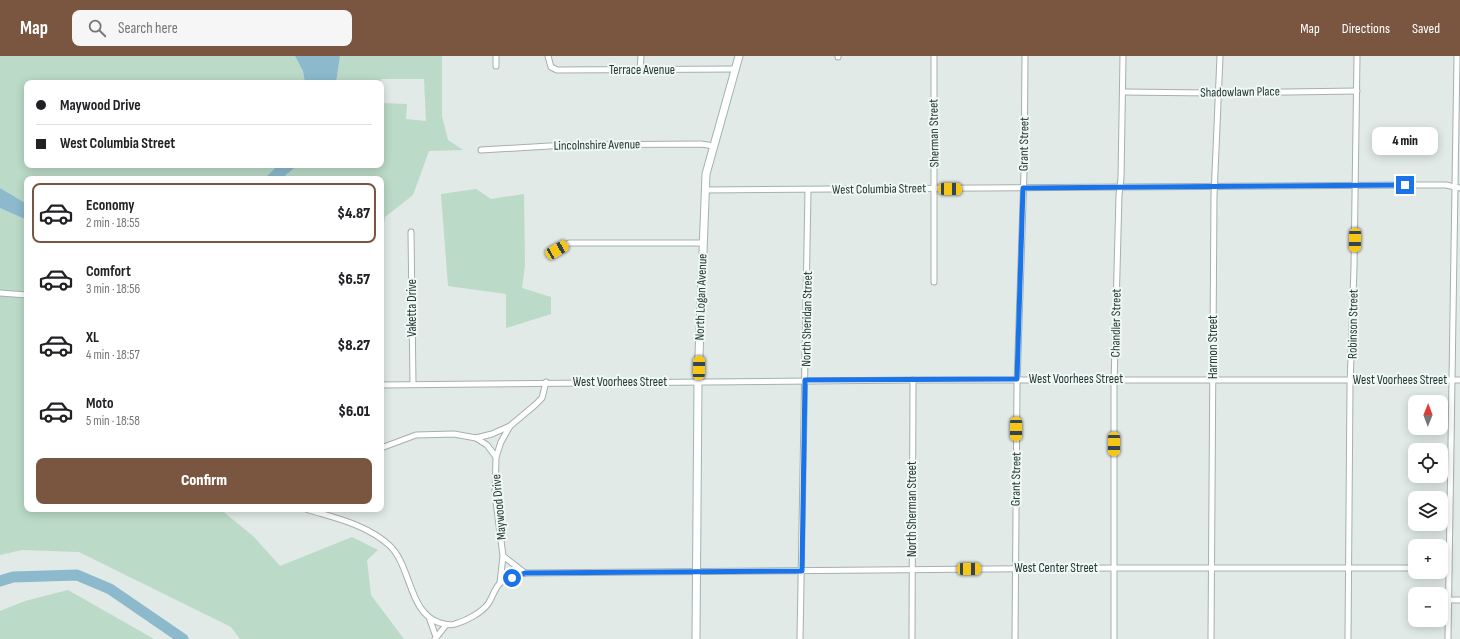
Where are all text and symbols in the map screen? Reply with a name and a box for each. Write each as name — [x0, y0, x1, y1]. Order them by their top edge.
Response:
search box — [72, 10, 352, 46]
text: Map — [20, 17, 48, 40]
icon: search — [86, 17, 108, 39]
text: Search here — [118, 19, 178, 38]
text: Map — [1300, 20, 1320, 37]
text: Directions — [1342, 20, 1390, 37]
text: Saved — [1412, 20, 1440, 37]
street label: Terrace Avenue — [609, 62, 675, 78]
street label: Shadowlawn Place — [1200, 83, 1280, 101]
text: Maywood Drive — [60, 96, 141, 115]
street label: Sherman Street — [925, 99, 943, 167]
street label: Grant Street — [1016, 117, 1032, 171]
callout: 4 min — [1372, 127, 1438, 155]
text: 4 min — [1392, 133, 1418, 149]
text: West Columbia Street — [60, 134, 175, 153]
street label: Lincolnshire Avenue — [554, 136, 640, 154]
route end — [1396, 176, 1414, 194]
street label: West Columbia Street — [832, 180, 926, 198]
car — [938, 183, 962, 195]
icon: car — [38, 195, 74, 231]
text: Economy — [86, 196, 135, 215]
text: $4.87 — [337, 204, 370, 223]
text: 2 min · 18:55 — [86, 215, 140, 231]
car — [1349, 228, 1361, 252]
car — [544, 239, 570, 261]
street label: North Logan Avenue — [691, 253, 711, 341]
icon: car — [38, 261, 74, 297]
text: Comfort — [86, 262, 131, 281]
text: $6.57 — [338, 270, 370, 289]
street label: North Sheridan Street — [798, 271, 816, 367]
street label: Vaketta Drive — [404, 279, 420, 337]
text: 3 min · 18:56 — [86, 281, 140, 297]
street label: Chandler Street — [1107, 288, 1125, 358]
street label: Robinson Street — [1344, 289, 1362, 359]
street label: Harmon Street — [1205, 315, 1221, 379]
icon: car — [38, 327, 74, 363]
text: XL — [86, 328, 99, 347]
text: $8.27 — [338, 336, 370, 355]
text: 4 min · 18:57 — [86, 347, 140, 363]
car — [693, 356, 705, 380]
street label: West Voorhees Street — [1029, 371, 1123, 387]
street label: West Voorhees Street — [1353, 372, 1447, 388]
street label: West Voorhees Street — [573, 374, 667, 390]
icon: car — [38, 393, 74, 429]
text: Moto — [86, 394, 113, 413]
north arrow — [1408, 395, 1448, 435]
map controls — [1408, 395, 1448, 627]
text: $6.01 — [338, 402, 370, 421]
text: 5 min · 18:58 — [86, 413, 140, 429]
car — [1010, 417, 1022, 441]
car — [1108, 432, 1120, 456]
button: locate — [1408, 443, 1448, 483]
street label: Grant Street — [1008, 452, 1024, 506]
button: Confirm — [36, 458, 372, 504]
street label: North Sherman Street — [904, 461, 920, 557]
street label: Maywood Drive — [488, 473, 510, 541]
button: layers — [1408, 491, 1448, 531]
button: + — [1408, 539, 1448, 579]
street label: West Center Street — [1014, 560, 1098, 576]
car — [957, 563, 981, 575]
route start — [503, 569, 521, 587]
button: − — [1408, 587, 1448, 627]

